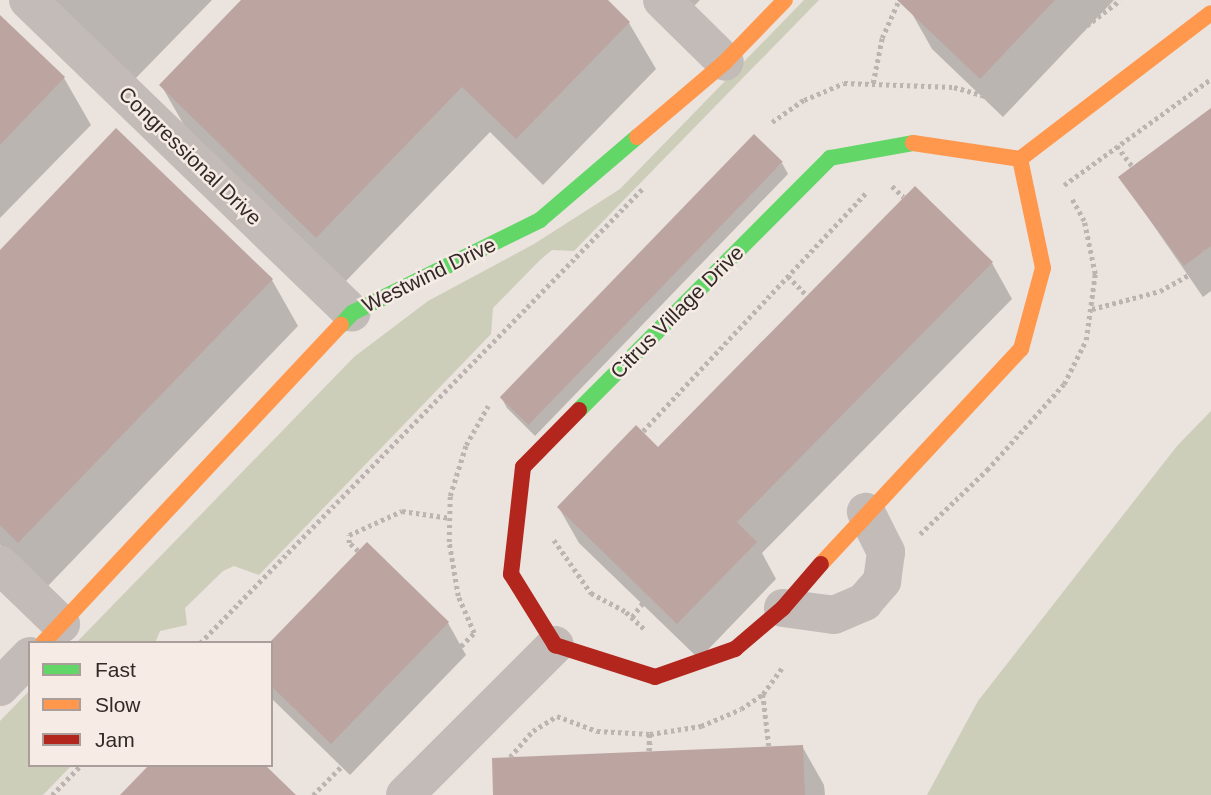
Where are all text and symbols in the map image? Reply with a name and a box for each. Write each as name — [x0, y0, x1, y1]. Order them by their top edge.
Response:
street label: Congressional Drive — [113, 81, 267, 231]
street label: Westwind Drive — [358, 232, 500, 318]
street label: Citrus Village Drive — [605, 240, 749, 384]
legend — [28, 641, 273, 767]
text: Fast — [95, 658, 136, 681]
text: Slow — [95, 693, 141, 716]
text: Jam — [95, 728, 135, 751]

